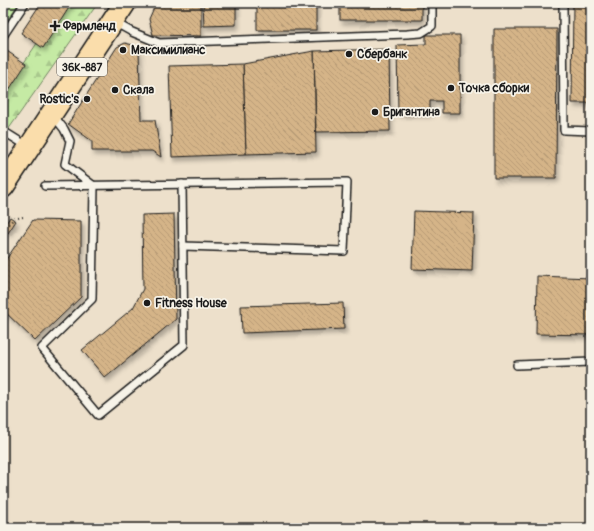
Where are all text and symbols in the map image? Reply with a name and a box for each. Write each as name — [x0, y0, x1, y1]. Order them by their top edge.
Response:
place label: Фармленд — [62, 19, 116, 34]
marker: Фармленд — [50, 21, 60, 31]
place label: Максимилианс — [131, 43, 205, 58]
marker: Максимилианс — [118, 45, 128, 55]
place label: Сбербанк — [357, 47, 408, 62]
marker: Сбербанк — [344, 49, 354, 59]
road number: 36К-887 — [57, 58, 107, 76]
place label: Точка сборки — [458, 81, 530, 96]
place label: Скала — [123, 83, 154, 98]
marker: Точка сборки — [446, 83, 456, 93]
marker: Скала — [110, 85, 120, 95]
place label: Rostic's — [39, 92, 80, 107]
marker: Rostic's — [82, 94, 92, 104]
place label: Бригантина — [383, 105, 440, 120]
marker: Бригантина — [370, 107, 380, 117]
place label: Fitness House — [155, 296, 228, 311]
marker: Fitness House — [142, 298, 152, 308]

